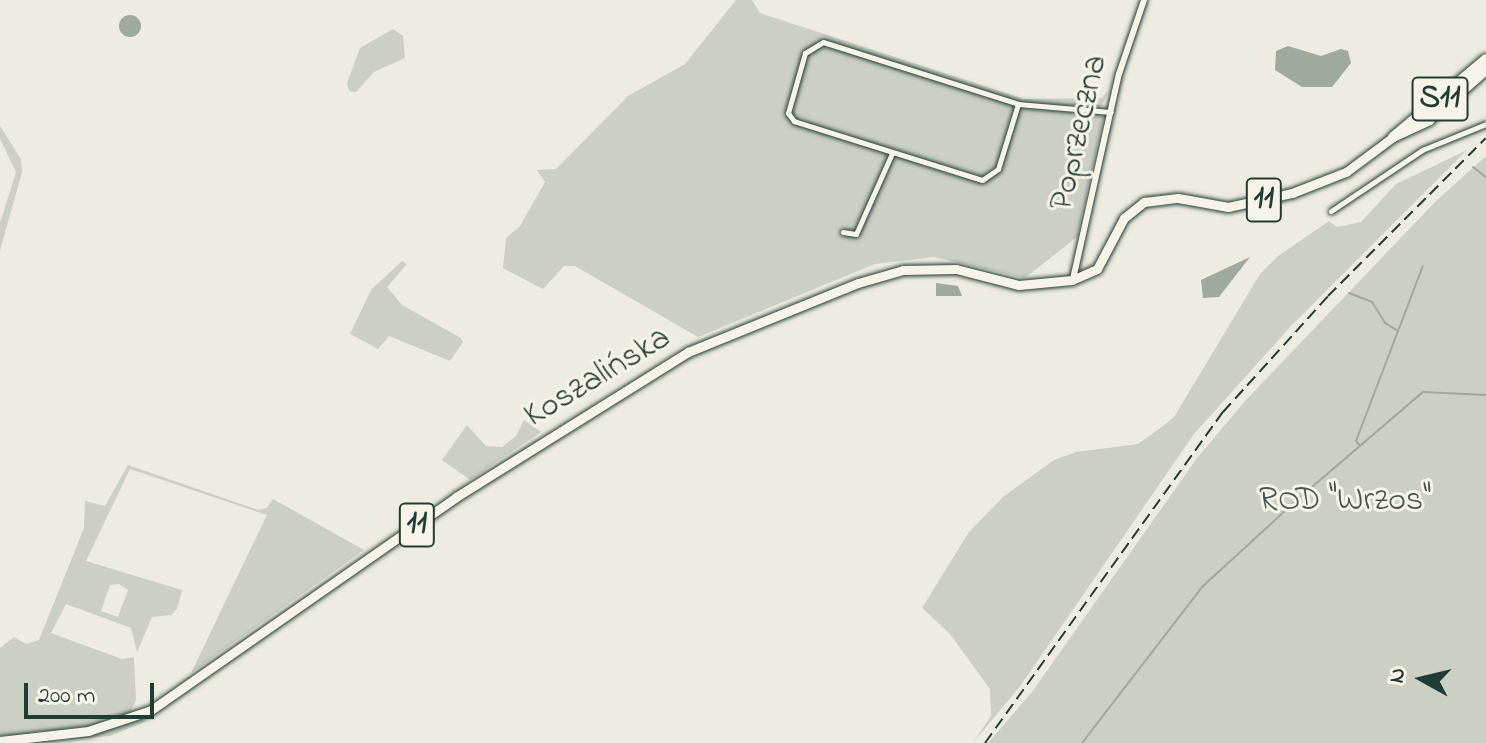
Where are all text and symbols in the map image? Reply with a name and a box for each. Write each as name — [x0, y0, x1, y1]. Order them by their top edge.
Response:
street label: Poprzeczna — [1042, 51, 1118, 215]
road number: S11 — [1410, 71, 1470, 127]
road number: 11 — [1244, 172, 1284, 228]
street label: Koszalińska — [518, 318, 678, 438]
park label: ROD "Wrzos" — [1259, 482, 1431, 522]
road number: 11 — [397, 497, 437, 553]
north arrow — [1382, 639, 1462, 719]
text: N — [1381, 666, 1415, 685]
scale bar — [28, 667, 158, 717]
text: 200 m — [38, 679, 95, 714]

